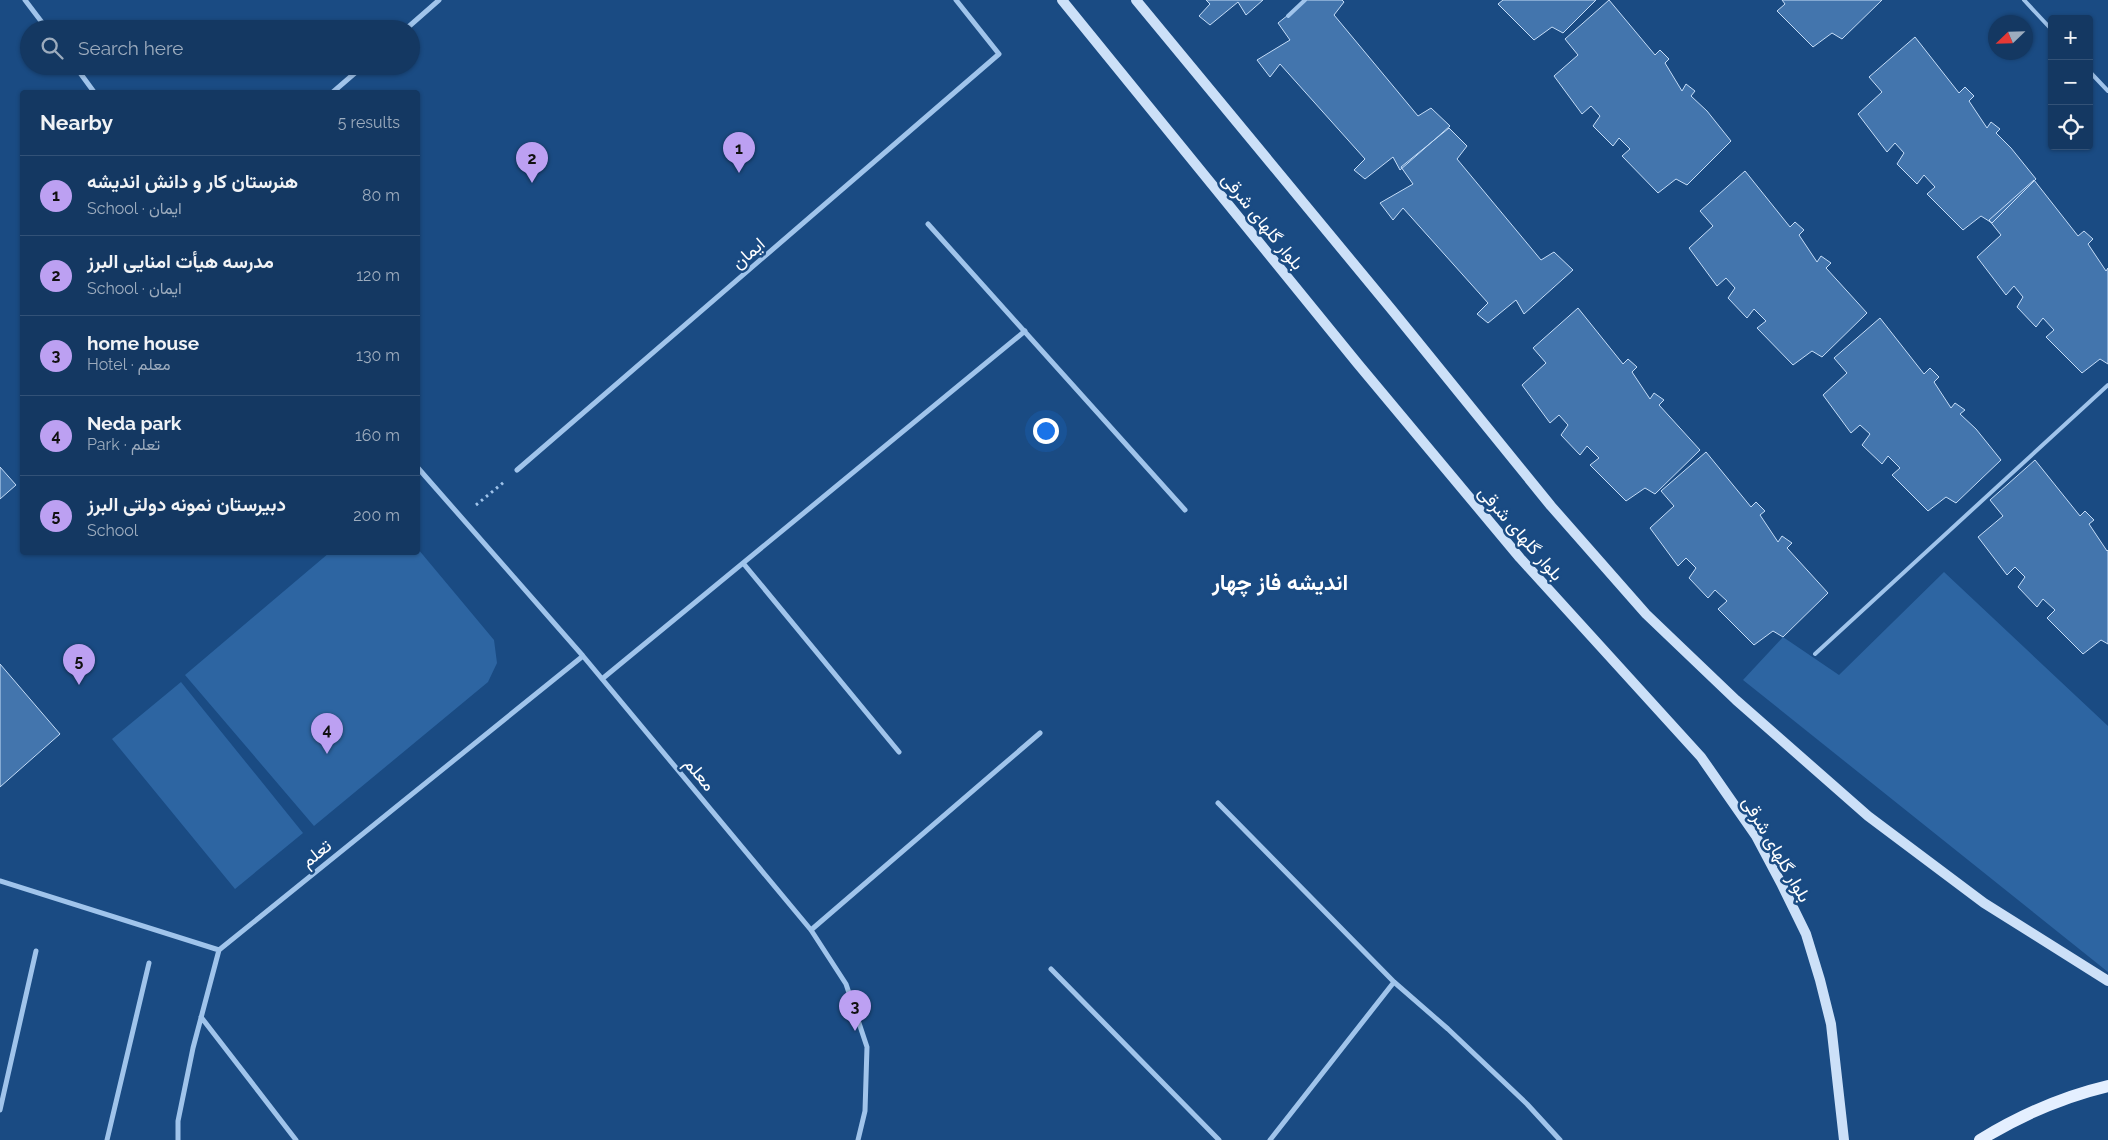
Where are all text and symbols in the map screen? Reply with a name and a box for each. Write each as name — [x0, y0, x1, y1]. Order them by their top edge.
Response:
north arrow — [1988, 15, 2033, 60]
map controls — [2048, 15, 2093, 150]
button: + — [2048, 15, 2093, 60]
search box — [20, 20, 420, 75]
icon: search — [38, 34, 66, 62]
text: Search here — [78, 37, 184, 59]
button: − — [2048, 60, 2093, 105]
button: locate — [2048, 105, 2093, 150]
text: Nearby — [40, 110, 113, 135]
text: 5 results — [338, 113, 400, 132]
pin: 1 — [723, 132, 755, 173]
pin: 2 — [516, 142, 548, 183]
street label: بلوار گلهای شرقی — [1217, 168, 1308, 274]
text: هنرستان کار و دانش اندیشه — [87, 170, 298, 192]
text: 1 — [52, 186, 60, 205]
text: 80 m — [362, 186, 400, 205]
text: School · ایمان — [87, 199, 182, 218]
street label: ایمان — [727, 233, 769, 273]
text: مدرسه هیأت امنایی البرز — [87, 250, 274, 272]
text: 2 — [51, 266, 61, 285]
text: 120 m — [356, 266, 400, 285]
text: School · ایمان — [87, 279, 182, 298]
text: home house — [87, 332, 199, 354]
text: 3 — [52, 346, 60, 365]
text: 130 m — [356, 346, 400, 365]
text: Hotel · معلم — [87, 355, 171, 374]
text: Neda park — [87, 412, 181, 434]
your location — [1033, 418, 1059, 444]
text: 4 — [51, 426, 61, 445]
text: 160 m — [355, 426, 400, 445]
text: Park · تعلم — [87, 435, 160, 454]
street label: بلوار گلهای شرقی — [1473, 481, 1568, 585]
text: دبیرستان نمونه دولتی البرز — [87, 493, 286, 515]
text: 5 — [52, 506, 60, 525]
text: 200 m — [353, 506, 400, 525]
text: School — [87, 521, 138, 540]
district label: اندیشه فاز چهار — [1211, 569, 1348, 598]
pin: 5 — [63, 644, 95, 685]
pin: 4 — [311, 713, 343, 754]
street label: معلم — [679, 753, 720, 796]
street label: بلوار گلهای شرقی — [1737, 792, 1816, 906]
street label: تعلم — [297, 834, 337, 873]
pin: 3 — [839, 990, 871, 1031]

